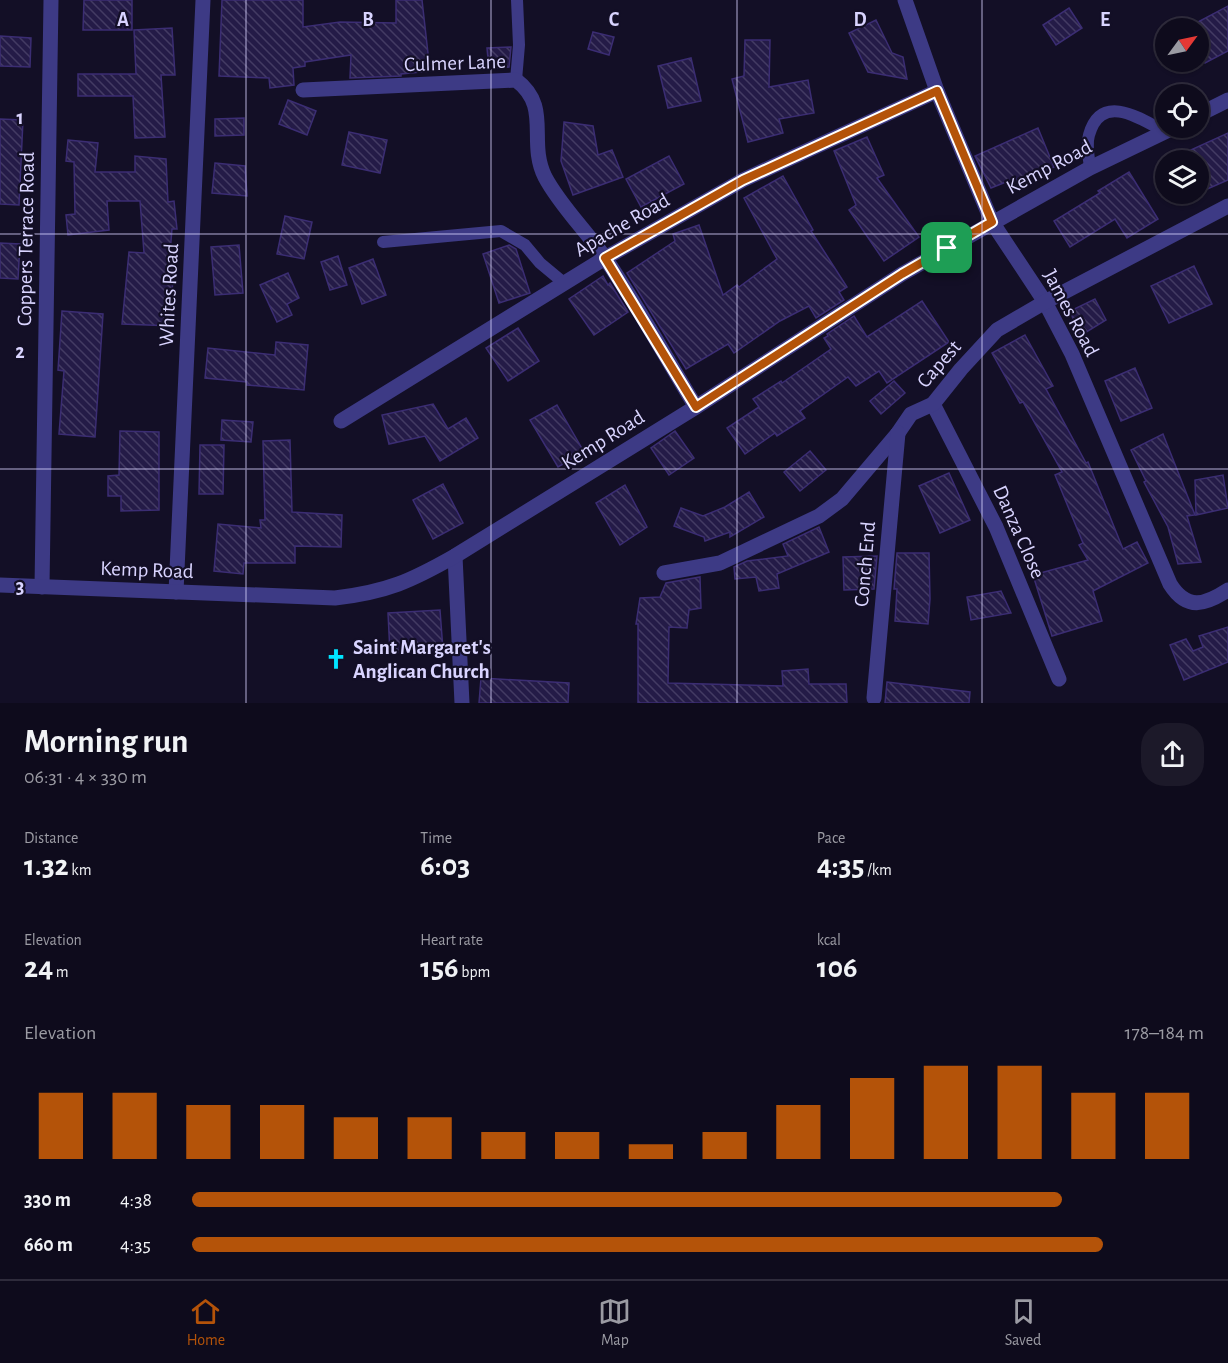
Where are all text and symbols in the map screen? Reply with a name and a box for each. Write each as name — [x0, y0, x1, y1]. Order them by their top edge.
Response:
text: A — [117, 10, 129, 30]
text: B — [362, 10, 374, 30]
text: C — [609, 10, 620, 30]
text: D — [853, 10, 867, 30]
text: E — [1100, 10, 1110, 30]
north arrow — [1155, 18, 1209, 72]
map controls — [1155, 18, 1209, 204]
street label: Culmer Lane — [404, 51, 506, 75]
button: locate — [1155, 84, 1209, 138]
text: 1 — [16, 108, 24, 128]
street label: Kemp Road — [1003, 136, 1095, 198]
button: layers — [1155, 150, 1209, 204]
street label: Coppers Terrace Road — [14, 151, 38, 326]
street label: Apache Road — [571, 189, 673, 261]
pin — [921, 222, 972, 273]
icon: arrive — [930, 231, 963, 264]
street label: Whites Road — [156, 243, 182, 347]
street label: James Road — [1039, 266, 1103, 360]
street label: Capest — [913, 336, 965, 392]
text: 2 — [15, 342, 25, 362]
street label: Kemp Road — [558, 406, 648, 474]
street label: Danza Close — [989, 482, 1049, 582]
street label: Conch End — [851, 520, 879, 608]
street label: Kemp Road — [100, 558, 194, 582]
text: 3 — [16, 577, 24, 597]
place label: Saint Margaret's Anglican Church — [353, 637, 491, 682]
church icon: Saint Margaret's Anglican Church — [324, 647, 348, 671]
button: share — [1141, 723, 1204, 786]
text: Morning run — [24, 726, 188, 759]
text: 06:31 · 4 × 330 m — [24, 767, 147, 787]
text: Distance — [24, 830, 78, 846]
text: Time — [420, 830, 452, 846]
text: Pace — [817, 830, 845, 846]
text: 1.32 — [24, 851, 69, 881]
text: 6:03 — [420, 851, 470, 881]
text: 4:35 — [817, 851, 865, 881]
text: km — [69, 862, 91, 878]
text: /km — [865, 862, 892, 878]
text: Elevation — [24, 932, 82, 948]
text: Heart rate — [420, 932, 483, 948]
text: kcal — [817, 932, 841, 948]
text: 24 — [24, 953, 53, 983]
text: 156 — [420, 953, 459, 983]
text: 106 — [817, 953, 858, 983]
text: m — [53, 964, 69, 980]
text: bpm — [459, 964, 490, 980]
text: Elevation — [24, 1023, 96, 1043]
text: 178–184 m — [1125, 1023, 1204, 1043]
text: 330 m — [24, 1190, 71, 1210]
text: 4:38 — [120, 1190, 152, 1210]
text: 660 m — [24, 1235, 73, 1255]
text: 4:35 — [120, 1235, 151, 1255]
tab: Home — [187, 1295, 225, 1350]
tab: Map — [598, 1295, 631, 1350]
tab: Saved — [1005, 1295, 1041, 1350]

